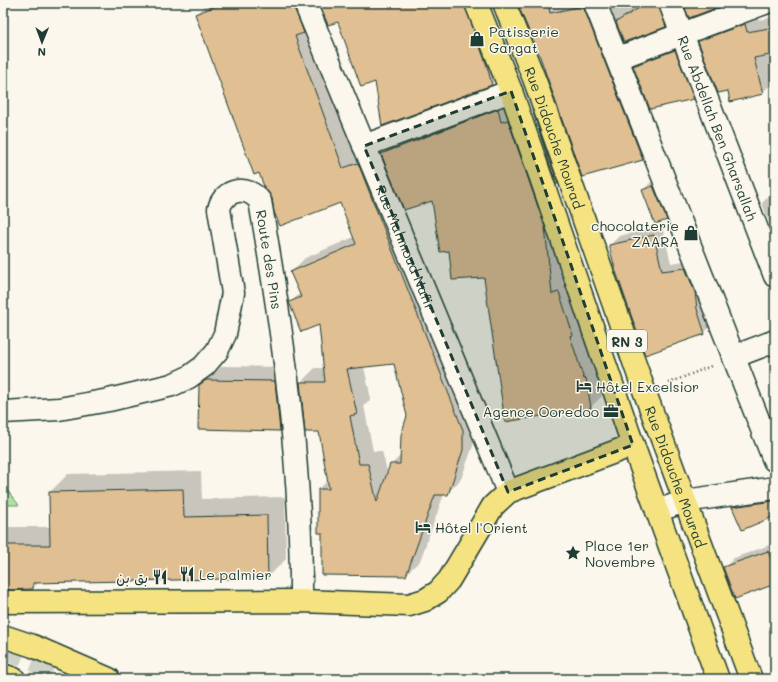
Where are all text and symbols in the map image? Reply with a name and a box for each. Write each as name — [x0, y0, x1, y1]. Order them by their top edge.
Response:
north arrow — [22, 22, 62, 62]
place label: Patisserie Gargat — [489, 22, 559, 57]
shop icon: Patisserie Gargat — [468, 30, 486, 48]
street label: Rue Abdellah Ben Gharsallah — [674, 33, 762, 224]
text: N — [38, 45, 46, 60]
street label: Rue Didouche Mourad — [521, 64, 589, 212]
street label: Rue Mahmoud Nafir — [372, 182, 441, 313]
street label: Route des Pins — [252, 208, 287, 311]
place label: chocolaterie ZAARA — [591, 216, 679, 251]
shop icon: chocolaterie ZAARA — [682, 224, 700, 242]
road number: RN 3 — [607, 330, 647, 352]
hotel icon: Hôtel Excelsior — [575, 377, 593, 395]
place label: Hôtel Excelsior — [596, 377, 699, 396]
place label: Agence Ooredoo — [483, 402, 599, 421]
office icon: Agence Ooredoo — [602, 402, 620, 420]
street label: Rue Didouche Mourad — [641, 403, 711, 550]
hotel icon: Hôtel l'Orient — [414, 518, 432, 536]
place label: Hôtel l'Orient — [435, 518, 528, 537]
place label: Place 1er Novembre — [585, 536, 655, 571]
place icon: Place 1er Novembre — [564, 544, 582, 562]
restaurant icon: Le palmier — [178, 565, 196, 583]
place label: Le palmier — [199, 565, 272, 584]
place label: بق بن — [116, 568, 148, 587]
restaurant icon: بق بن — [151, 568, 169, 586]

